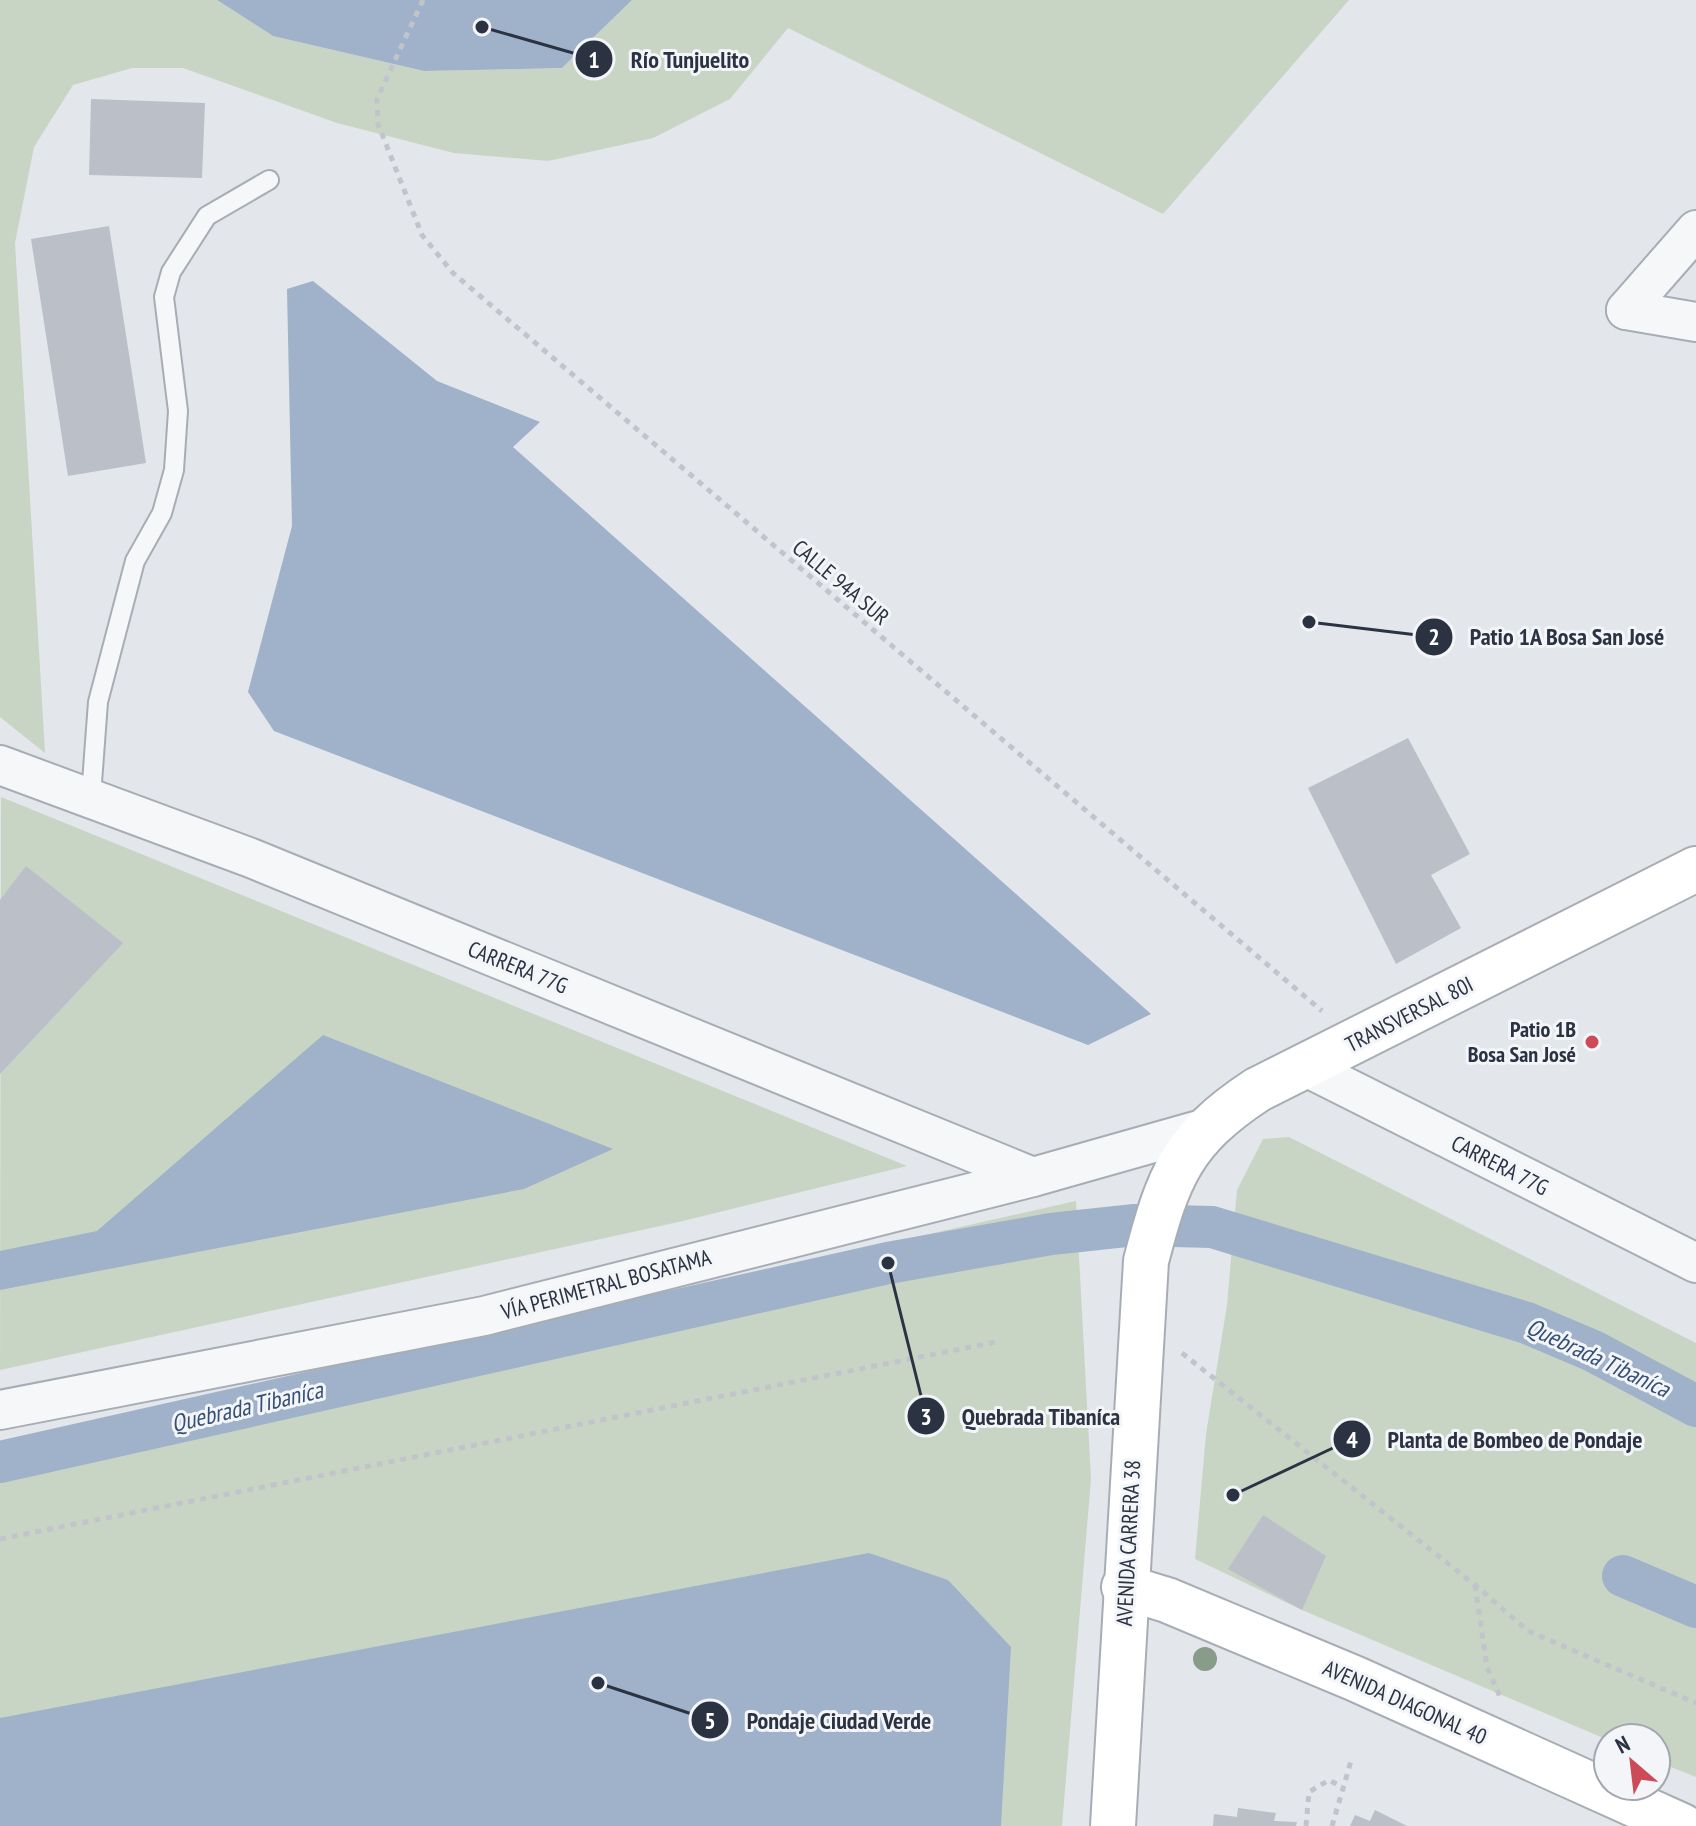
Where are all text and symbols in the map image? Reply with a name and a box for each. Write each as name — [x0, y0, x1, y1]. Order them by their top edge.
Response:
callout: Río Tunjuelito — [574, 35, 765, 83]
text: 1 — [588, 44, 600, 75]
text: Río Tunjuelito — [631, 44, 750, 75]
street label: CALLE 94A SUR — [787, 533, 895, 631]
callout: Patio 1A Bosa San José — [1414, 613, 1681, 661]
text: 2 — [1428, 621, 1440, 652]
text: Patio 1A Bosa San José — [1470, 621, 1664, 652]
street label: CARRERA 77G — [464, 934, 572, 1000]
street label: TRANSVERSAL 80I — [1340, 970, 1478, 1058]
place label: Patio 1B Bosa San José — [1468, 1015, 1576, 1068]
marker: Patio 1B Bosa San José — [1583, 1033, 1601, 1051]
street label: CARRERA 77G — [1447, 1129, 1553, 1201]
street label: VÍA PERIMETRAL BOSATAMA — [497, 1242, 715, 1326]
water label: Quebrada Tibaníca — [1522, 1311, 1676, 1405]
water label: Quebrada Tibaníca — [168, 1374, 327, 1439]
callout: Quebrada Tibaníca — [906, 1392, 1137, 1440]
text: 3 — [920, 1401, 932, 1432]
text: Quebrada Tibaníca — [962, 1401, 1120, 1432]
callout: Planta de Bombeo de Pondaje — [1332, 1415, 1658, 1463]
text: 4 — [1346, 1424, 1358, 1455]
text: Planta de Bombeo de Pondaje — [1388, 1424, 1642, 1455]
street label: AVENIDA CARRERA 38 — [1110, 1459, 1146, 1627]
street label: AVENIDA DIAGONAL 40 — [1319, 1653, 1491, 1751]
callout: Pondaje Ciudad Verde — [690, 1696, 947, 1744]
text: 5 — [704, 1705, 716, 1736]
text: Pondaje Ciudad Verde — [747, 1705, 931, 1736]
north arrow — [1592, 1722, 1672, 1802]
text: N — [1611, 1729, 1634, 1759]

